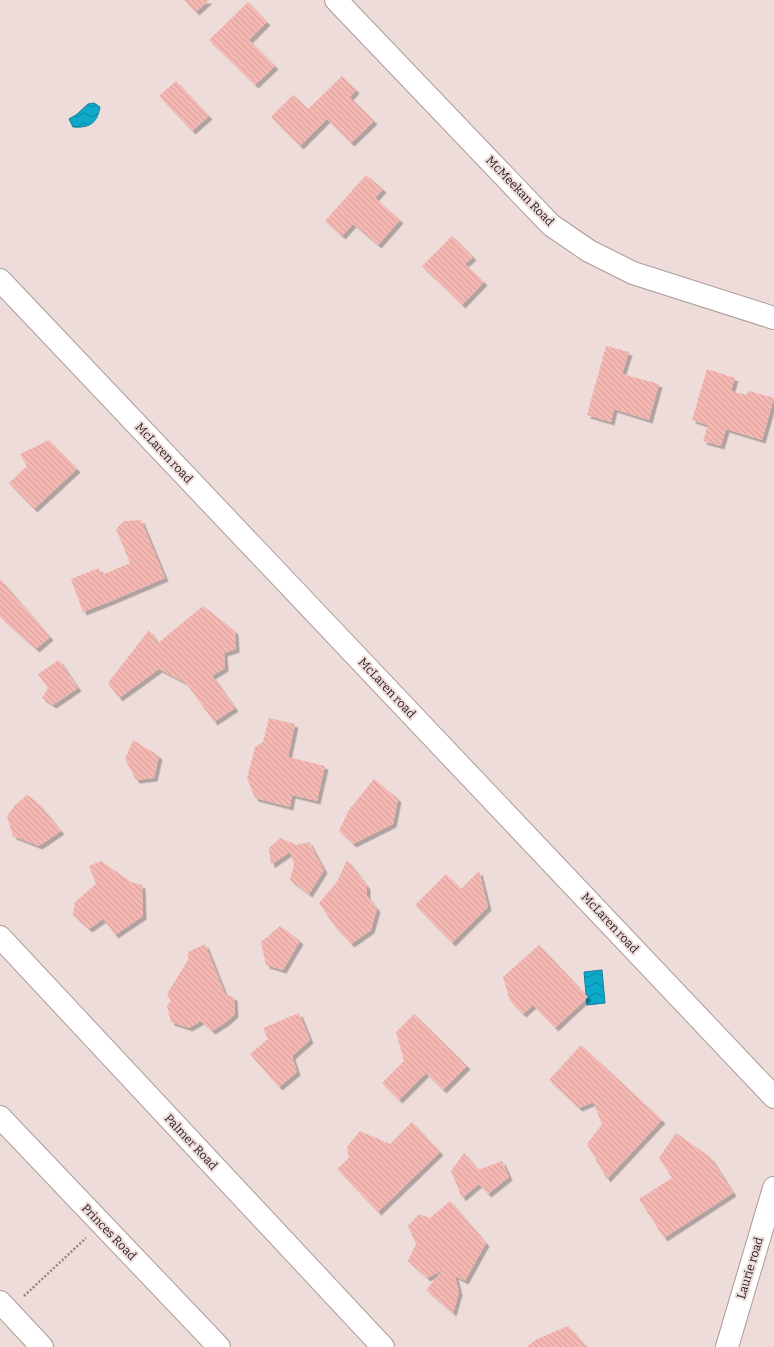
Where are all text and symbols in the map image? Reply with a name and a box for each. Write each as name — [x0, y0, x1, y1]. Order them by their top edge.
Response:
street label: McMeekan Road — [483, 153, 557, 229]
street label: McLaren road — [133, 420, 195, 486]
street label: McLaren road — [356, 655, 418, 721]
street label: McLaren road — [579, 890, 641, 956]
street label: Palmer Road — [162, 1111, 220, 1173]
street label: Princes Road — [79, 1201, 139, 1263]
street label: Laurie road — [734, 1235, 766, 1301]

